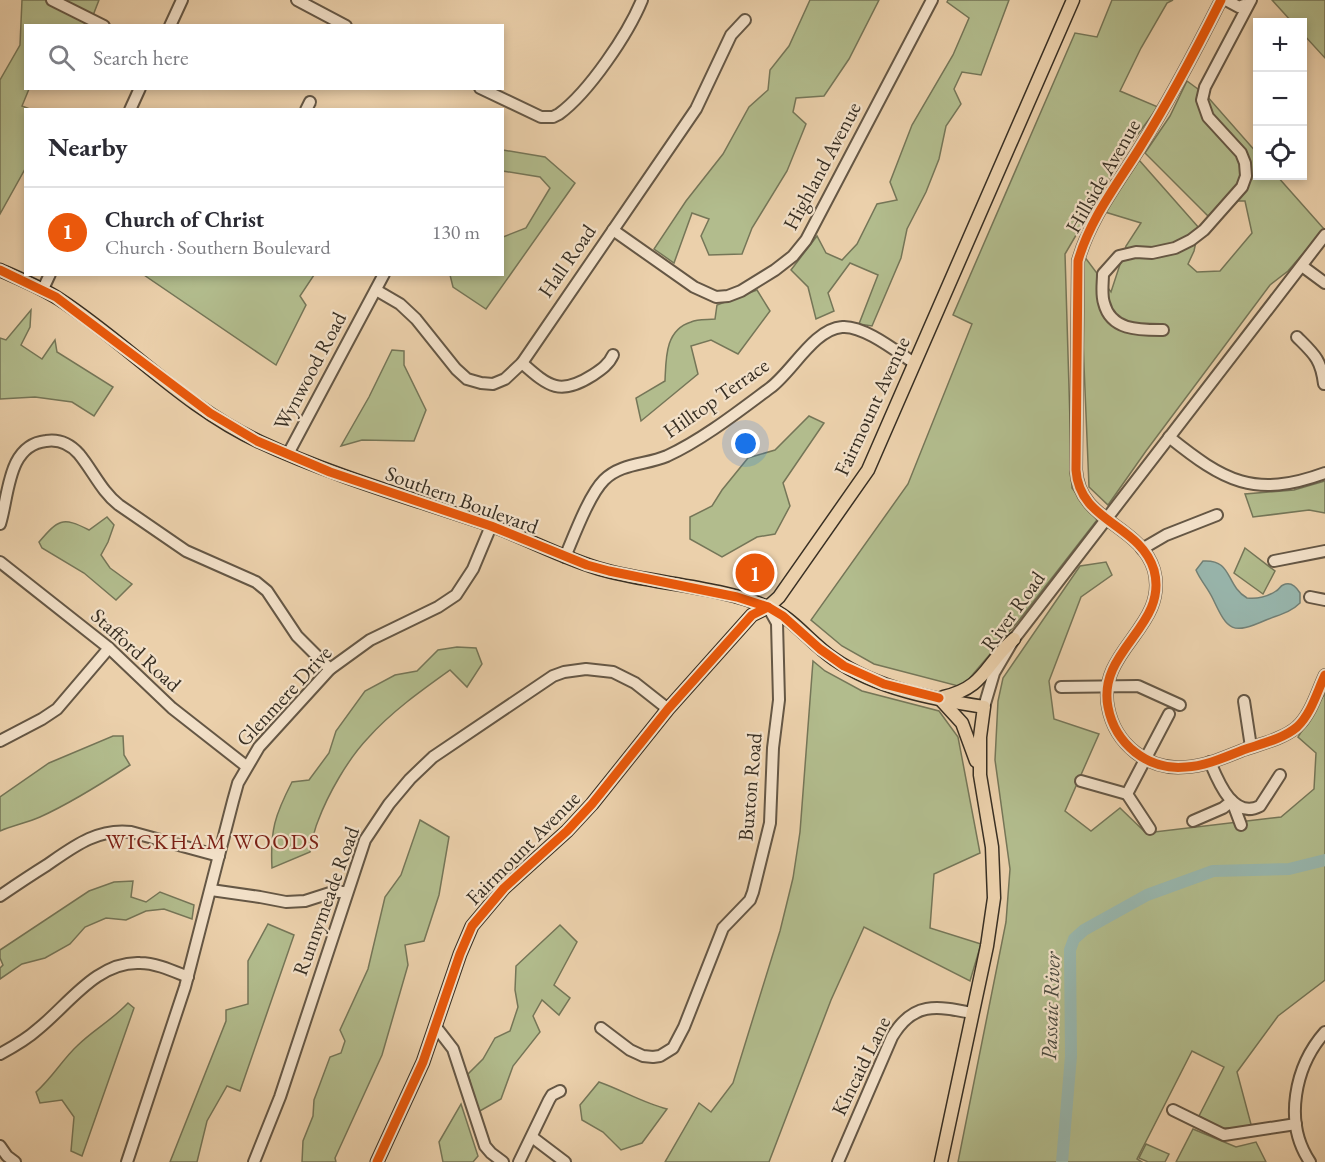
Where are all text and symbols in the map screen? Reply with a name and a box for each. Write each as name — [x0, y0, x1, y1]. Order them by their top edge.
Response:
map controls — [1253, 18, 1307, 180]
button: + — [1253, 18, 1307, 72]
search box — [24, 24, 504, 90]
icon: search — [45, 41, 78, 74]
text: Search here — [93, 43, 188, 72]
button: − — [1253, 72, 1307, 126]
street label: Highland Avenue — [776, 97, 867, 235]
street label: Hillside Avenue — [1059, 114, 1146, 238]
button: locate — [1253, 126, 1307, 180]
text: Nearby — [48, 130, 128, 164]
text: Church of Christ — [105, 205, 264, 234]
street label: Hall Road — [532, 218, 602, 303]
text: 1 — [62, 219, 73, 245]
text: 130 m — [432, 219, 480, 245]
text: Church · Southern Boulevard — [105, 234, 331, 260]
street label: Wynwood Road — [267, 307, 352, 435]
street label: Fairmount Avenue — [827, 332, 916, 480]
street label: Hilltop Terrace — [658, 351, 774, 444]
your location — [731, 429, 760, 458]
street label: Southern Boulevard — [382, 459, 543, 540]
pin: 1 — [736, 550, 774, 596]
street label: River Road — [975, 565, 1051, 656]
street label: Stafford Road — [86, 602, 187, 698]
street label: Glenmere Drive — [230, 639, 337, 752]
street label: Buxton Road — [731, 731, 768, 842]
street label: Fairmount Avenue — [460, 785, 585, 910]
street label: Runnymeade Road — [286, 822, 365, 979]
district label: WICKHAM WOODS — [106, 827, 320, 856]
water label: Passaic River — [1034, 950, 1067, 1061]
street label: Kincaid Lane — [825, 1012, 896, 1120]

